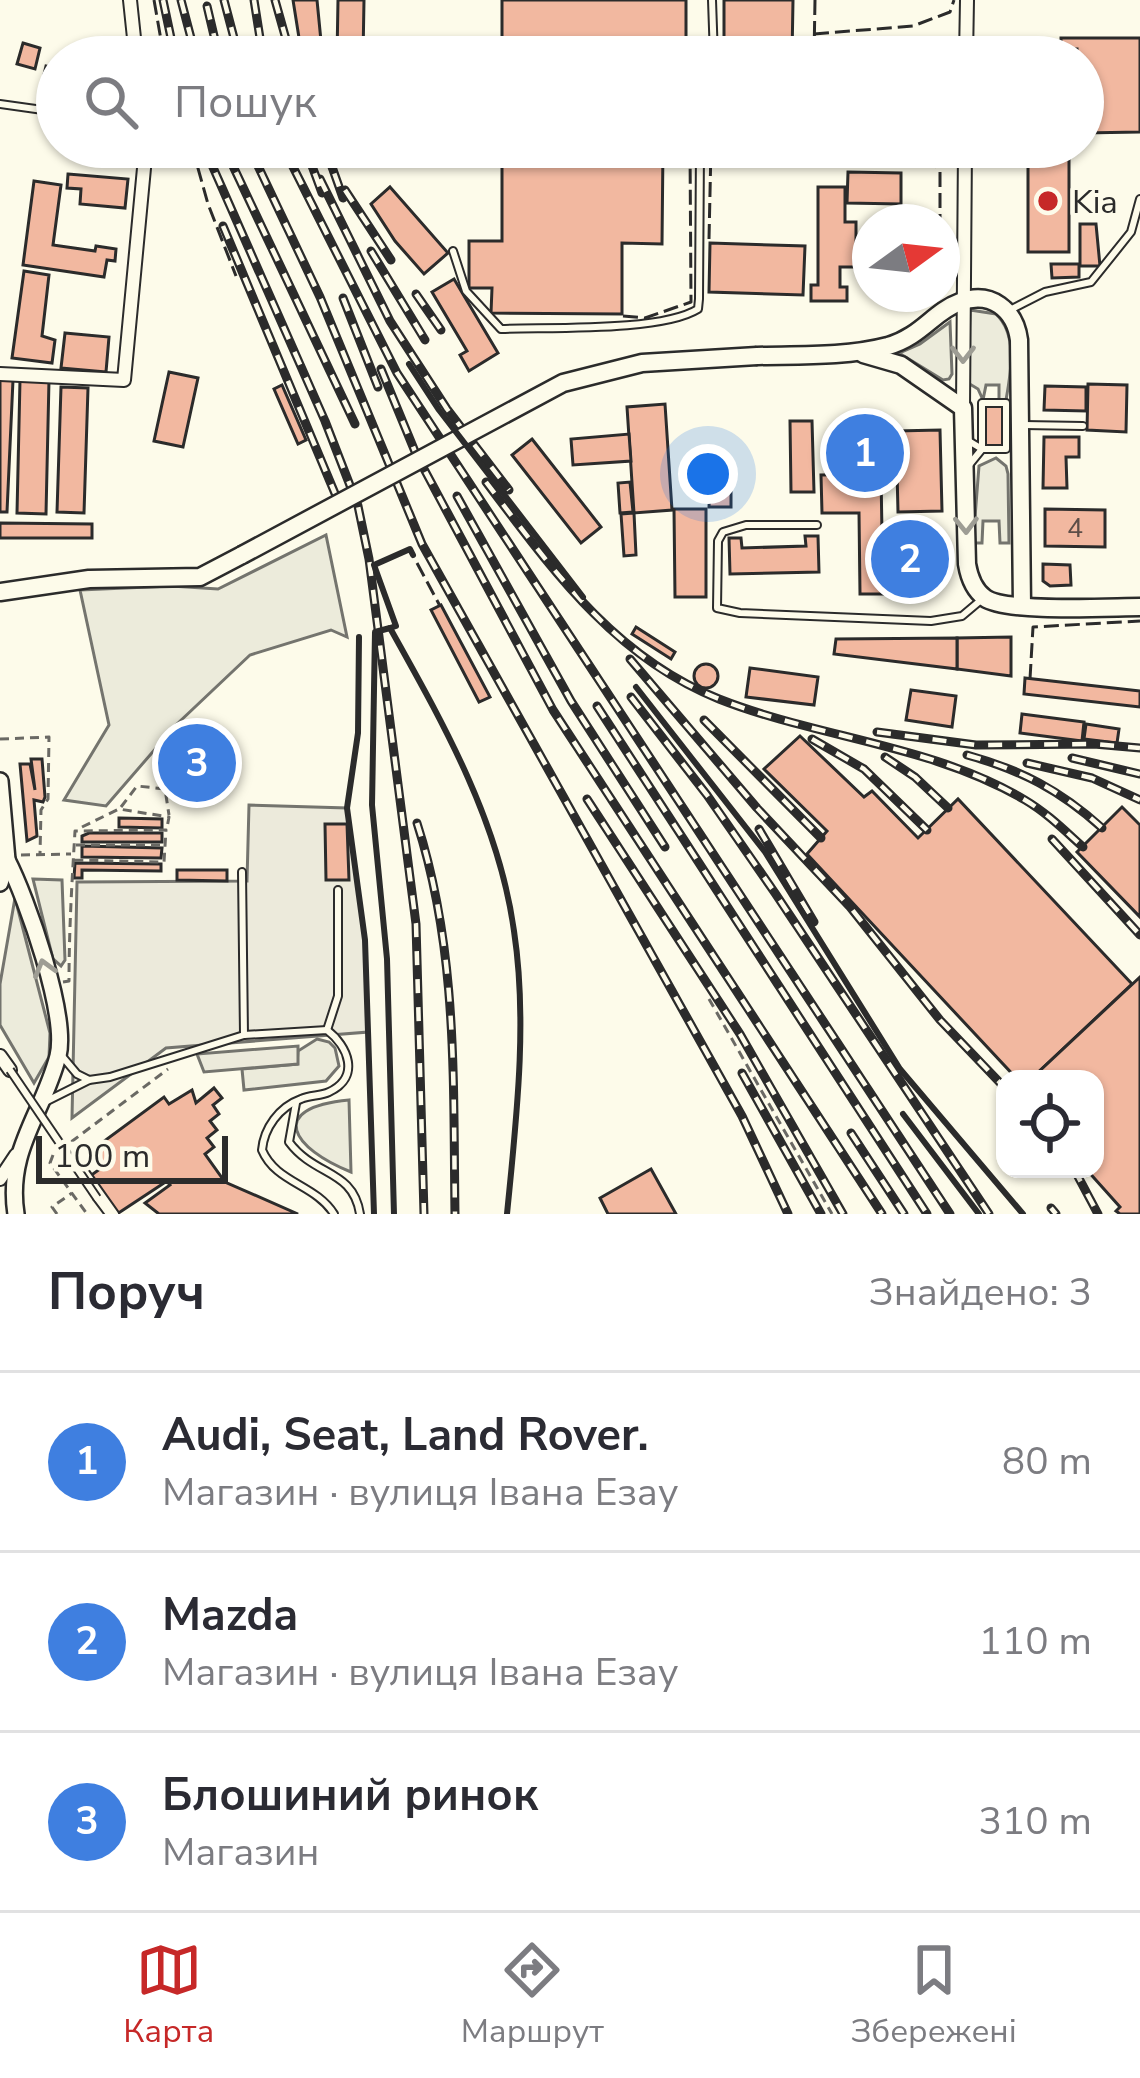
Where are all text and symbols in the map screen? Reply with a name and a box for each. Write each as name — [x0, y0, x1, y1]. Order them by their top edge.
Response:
search box — [36, 36, 1104, 168]
icon: search — [78, 69, 144, 135]
text: Пошук — [174, 72, 317, 133]
place label: Kia — [1072, 180, 1118, 225]
marker: Kia — [1035, 188, 1061, 214]
north arrow — [852, 204, 960, 312]
one-way arrow — [950, 346, 976, 364]
pin: 1 — [826, 408, 904, 498]
your location — [678, 444, 738, 504]
house number: 4 — [1067, 510, 1083, 547]
pin: 2 — [871, 514, 949, 604]
one-way arrow — [953, 517, 979, 535]
pin: 3 — [158, 718, 236, 808]
one-way arrow — [34, 958, 59, 979]
map controls — [996, 1070, 1104, 1178]
button: locate — [996, 1070, 1104, 1178]
scale bar — [36, 1130, 228, 1183]
text: 100 m — [54, 1134, 150, 1179]
text: Поруч — [48, 1257, 205, 1327]
text: Знайдено: 3 — [869, 1266, 1092, 1319]
text: Audi, Seat, Land Rover. — [162, 1405, 649, 1466]
text: 1 — [75, 1435, 99, 1488]
text: 80 m — [1002, 1435, 1092, 1488]
text: Магазин · вулиця Івана Езау — [162, 1466, 678, 1519]
text: Mazda — [162, 1585, 298, 1646]
text: 2 — [75, 1615, 99, 1668]
text: 110 m — [978, 1615, 1092, 1668]
text: Магазин · вулиця Івана Езау — [162, 1646, 678, 1699]
text: Блошиний ринок — [162, 1765, 538, 1826]
text: 3 — [75, 1795, 99, 1848]
text: 310 m — [978, 1795, 1092, 1848]
text: Магазин — [162, 1826, 319, 1879]
tab: Карта — [123, 1937, 214, 2054]
tab: Маршрут — [461, 1937, 604, 2054]
tab: Збережені — [850, 1937, 1017, 2054]

